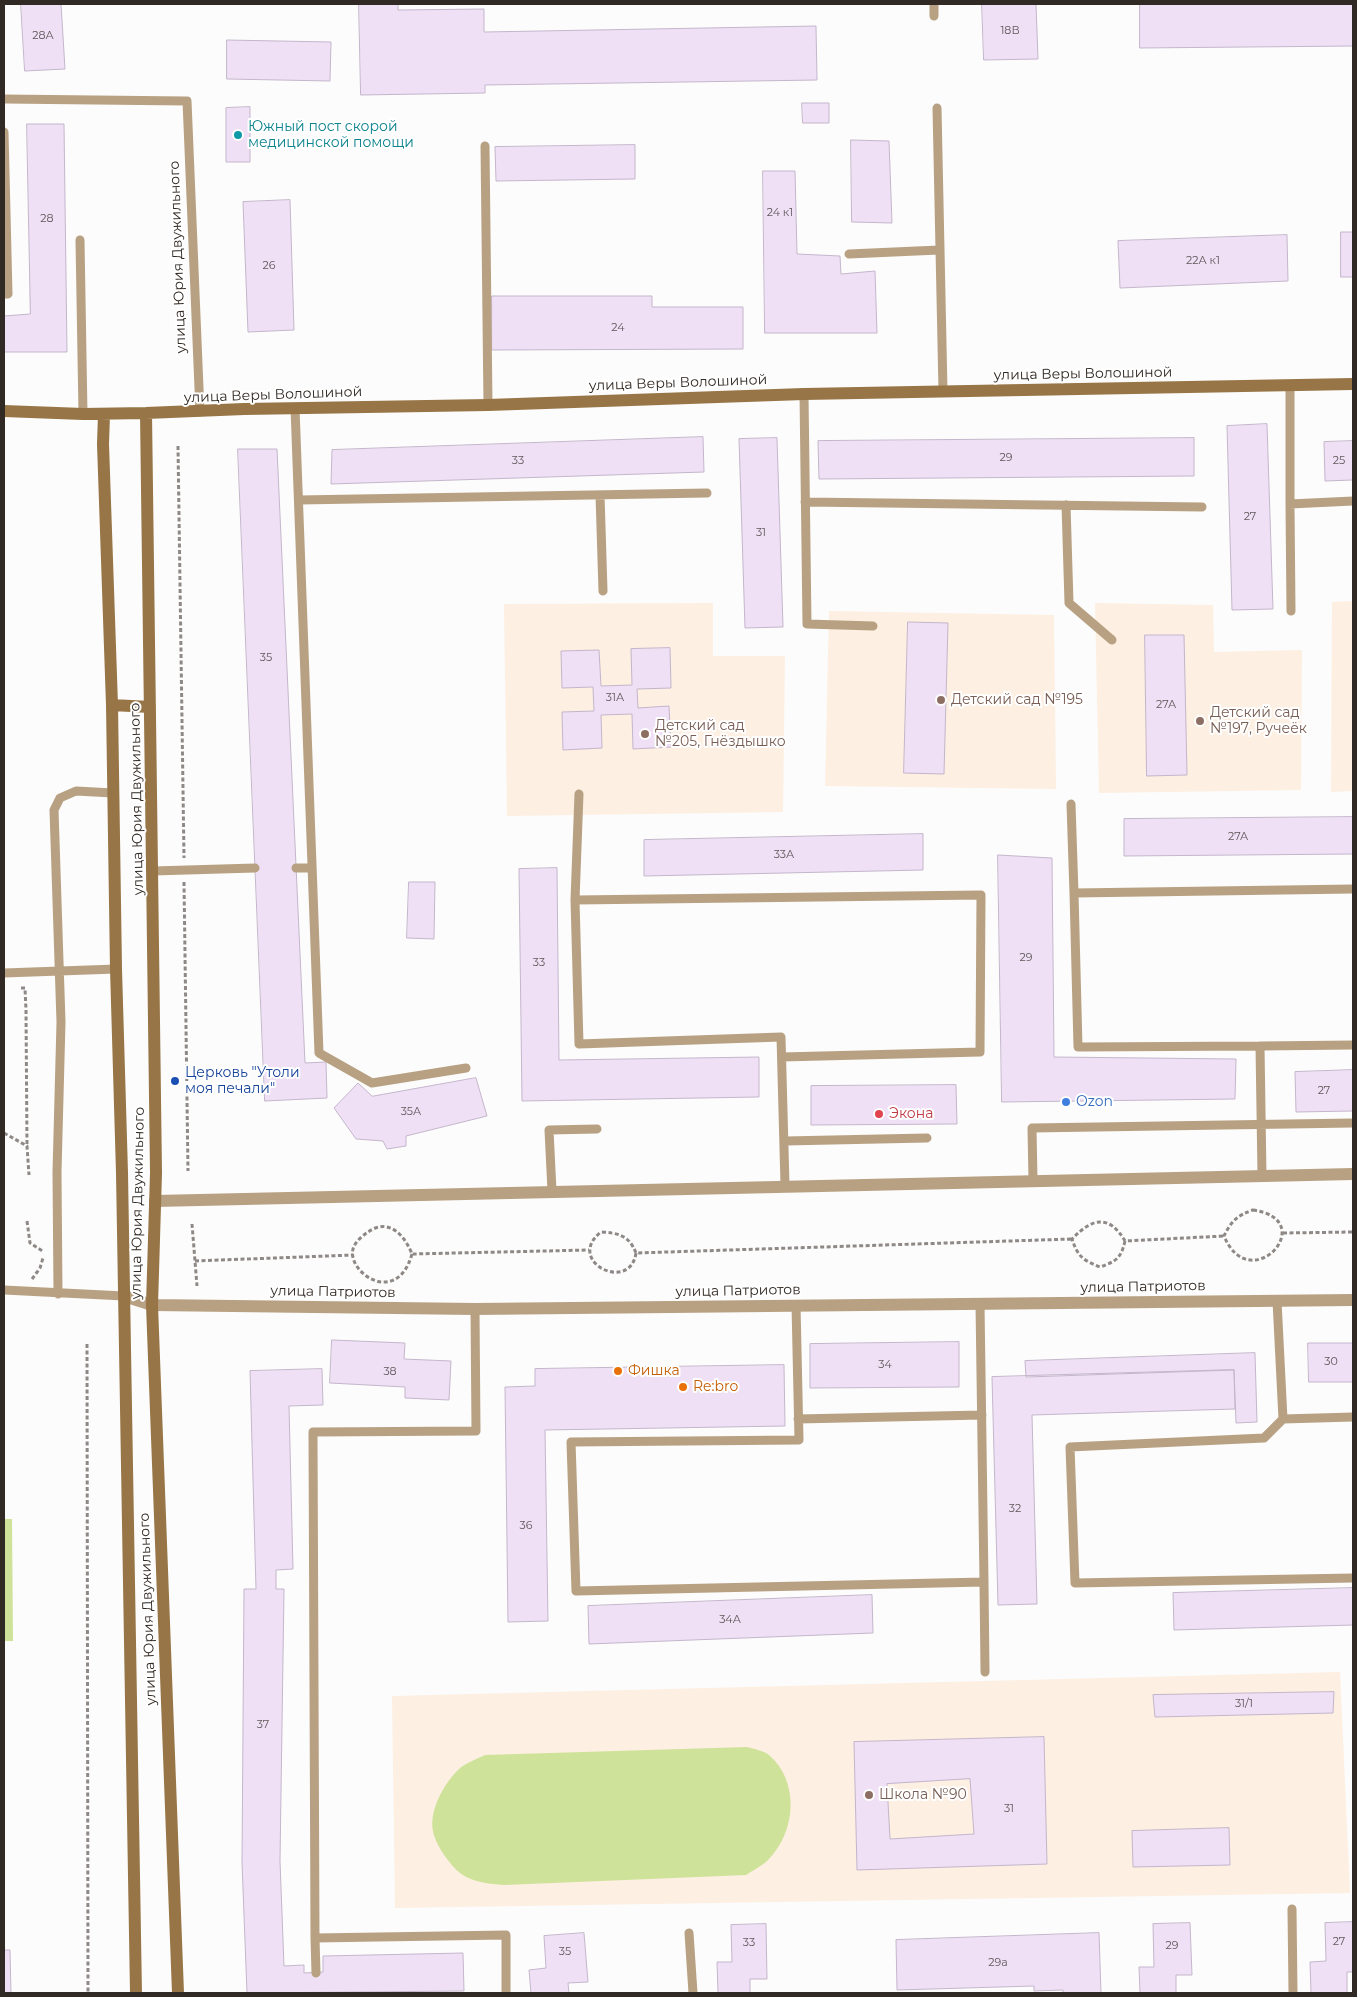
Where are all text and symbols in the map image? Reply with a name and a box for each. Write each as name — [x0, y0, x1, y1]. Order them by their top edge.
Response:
house number: 18В — [1000, 24, 1020, 38]
house number: 28А — [32, 29, 54, 43]
place label: Южный пост скорой медицинской помощи — [248, 119, 414, 152]
marker: Южный пост скорой медицинской помощи — [232, 129, 244, 141]
street label: улица Юрия Двужильного — [166, 160, 190, 354]
house number: 24 к1 — [767, 206, 793, 220]
house number: 28 — [40, 212, 54, 226]
house number: 22А к1 — [1186, 254, 1220, 268]
house number: 26 — [263, 259, 275, 273]
house number: 24 — [611, 321, 625, 335]
street label: улица Веры Волошиной — [994, 364, 1172, 384]
street label: улица Веры Волошиной — [589, 371, 767, 395]
street label: улица Веры Волошиной — [184, 383, 362, 407]
house number: 29 — [1000, 451, 1012, 465]
house number: 33 — [512, 454, 524, 468]
house number: 25 — [1333, 454, 1345, 468]
house number: 27 — [1244, 510, 1256, 524]
house number: 31 — [756, 526, 766, 540]
house number: 35 — [260, 651, 272, 665]
house number: 31А — [606, 691, 624, 705]
place label: Детский сад №195 — [951, 692, 1083, 708]
marker: Детский сад №195 — [935, 694, 947, 706]
house number: 27А — [1156, 698, 1176, 712]
street label: улица Юрия Двужильного — [127, 703, 147, 895]
place label: Детский сад №197, Ручеёк — [1210, 705, 1307, 738]
marker: Детский сад №197, Ручеёк — [1194, 715, 1206, 727]
place label: Детский сад №205, Гнёздышко — [655, 718, 786, 750]
marker: Детский сад №205, Гнёздышко — [639, 728, 651, 740]
house number: 27А — [1228, 830, 1248, 844]
house number: 33А — [774, 848, 794, 862]
house number: 29 — [1020, 951, 1032, 965]
house number: 33 — [533, 956, 545, 970]
place label: Церковь "Утоли моя печали" — [185, 1065, 300, 1098]
marker: Церковь "Утоли моя печали" — [169, 1075, 181, 1087]
house number: 27 — [1318, 1084, 1330, 1098]
place label: Ozon — [1076, 1094, 1113, 1110]
marker: Ozon — [1060, 1096, 1072, 1108]
house number: 35А — [401, 1105, 421, 1119]
place label: Экона — [889, 1106, 933, 1122]
street label: улица Юрия Двужильного — [128, 1107, 148, 1299]
marker: Экона — [873, 1108, 885, 1120]
street label: улица Патриотов — [1080, 1278, 1206, 1296]
street label: улица Патриотов — [675, 1282, 801, 1300]
street label: улица Патриотов — [270, 1283, 396, 1301]
house number: 30 — [1324, 1355, 1338, 1369]
house number: 34 — [878, 1358, 892, 1372]
place label: Фишка — [628, 1363, 680, 1379]
house number: 38 — [383, 1365, 397, 1379]
marker: Фишка — [612, 1365, 624, 1377]
place label: Re:bro — [693, 1379, 738, 1395]
marker: Re:bro — [677, 1381, 689, 1393]
house number: 32 — [1009, 1502, 1021, 1516]
street label: улица Юрия Двужильного — [136, 1512, 160, 1706]
house number: 36 — [520, 1519, 532, 1533]
house number: 34А — [719, 1613, 741, 1627]
house number: 31/1 — [1235, 1697, 1253, 1711]
house number: 37 — [257, 1718, 269, 1732]
place label: Школа №90 — [879, 1787, 967, 1803]
marker: Школа №90 — [863, 1789, 875, 1801]
house number: 31 — [1004, 1802, 1014, 1816]
house number: 27 — [1333, 1935, 1345, 1949]
house number: 33 — [743, 1936, 755, 1950]
house number: 29 — [1166, 1939, 1178, 1953]
house number: 35 — [559, 1945, 571, 1959]
house number: 29а — [988, 1956, 1008, 1970]

